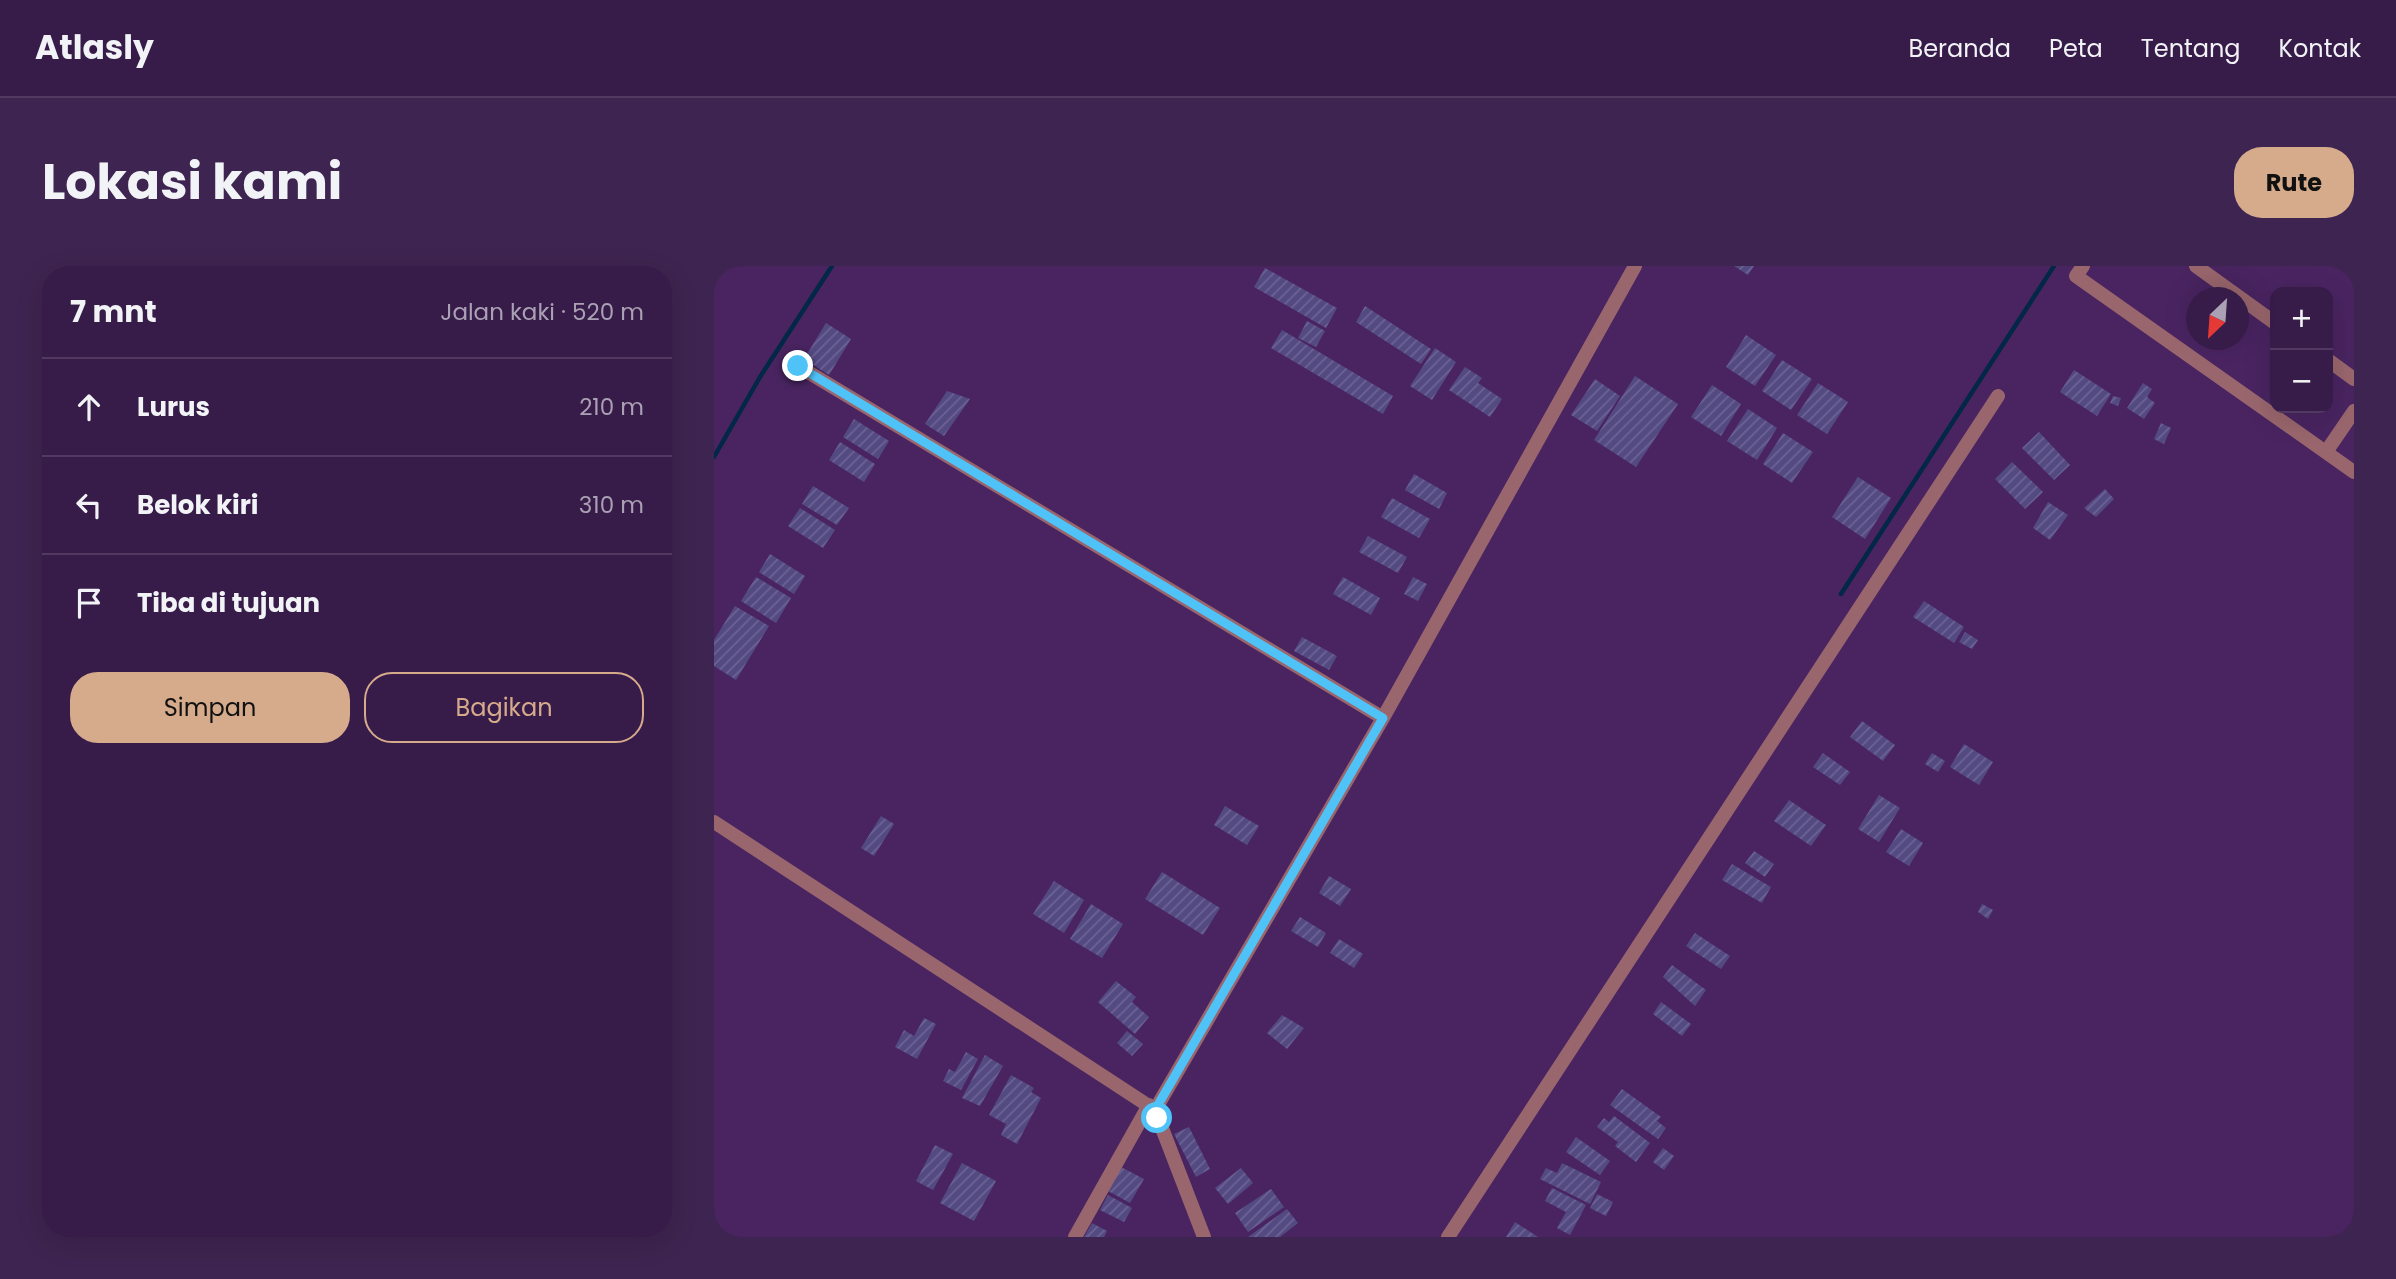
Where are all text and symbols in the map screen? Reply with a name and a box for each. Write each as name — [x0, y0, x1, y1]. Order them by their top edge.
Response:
text: Atlasly — [35, 24, 154, 71]
text: Beranda — [1908, 32, 2011, 65]
text: Peta — [2049, 32, 2103, 65]
text: Tentang — [2141, 32, 2241, 65]
text: Kontak — [2279, 32, 2361, 65]
button: Rute — [2234, 147, 2354, 218]
text: Lokasi kami — [42, 148, 342, 216]
north arrow — [2186, 287, 2249, 350]
map controls — [2270, 287, 2333, 413]
button: + — [2270, 287, 2333, 350]
text: 7 mnt — [70, 290, 157, 333]
text: Jalan kaki · 520 m — [440, 296, 644, 328]
route end — [782, 350, 813, 381]
button: − — [2270, 350, 2333, 413]
icon: ahead — [70, 388, 108, 426]
text: Lurus — [137, 389, 210, 425]
text: 210 m — [579, 391, 644, 423]
icon: left — [70, 486, 108, 524]
text: Belok kiri — [137, 487, 259, 523]
text: 310 m — [579, 489, 644, 521]
icon: arrive — [70, 584, 108, 622]
text: Tiba di tujuan — [137, 585, 320, 621]
button: Simpan — [70, 672, 350, 743]
button: Bagikan — [364, 672, 644, 743]
route start — [1141, 1102, 1172, 1133]

